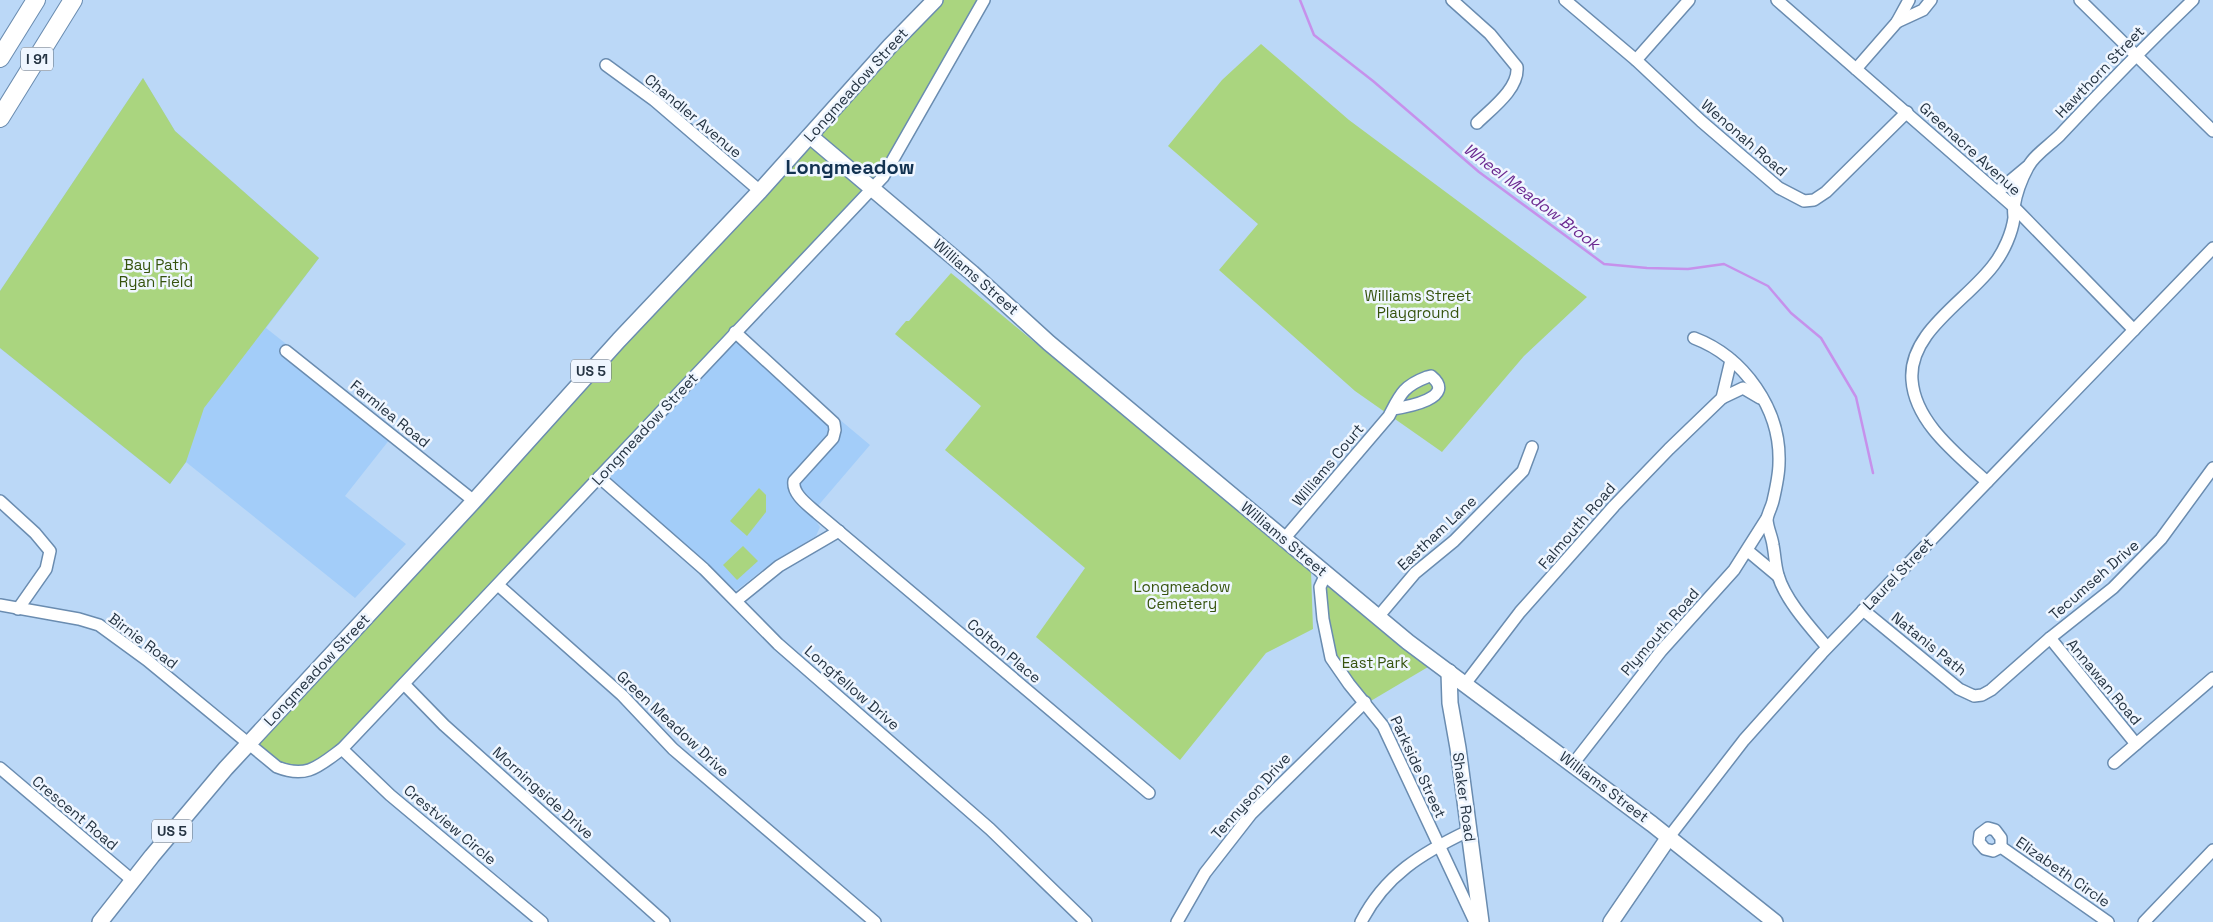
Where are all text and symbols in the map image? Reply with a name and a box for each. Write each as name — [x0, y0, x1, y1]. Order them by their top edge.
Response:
street label: Hawthorn Street — [2051, 22, 2148, 122]
street label: Longmeadow Street — [799, 24, 912, 146]
road number: I 91 — [21, 48, 53, 70]
street label: Chandler Avenue — [641, 69, 746, 162]
street label: Wenonah Road — [1697, 95, 1791, 180]
street label: Greenacre Avenue — [1915, 98, 2025, 199]
water label: Wheel Meadow Brook — [1460, 138, 1606, 256]
district label: Longmeadow — [786, 154, 914, 180]
street label: Williams Street — [930, 234, 1023, 319]
park label: Bay Path Ryan Field — [119, 255, 193, 291]
park label: Williams Street Playground — [1365, 286, 1472, 322]
road number: US 5 — [571, 360, 611, 382]
street label: Longmeadow Street — [588, 368, 702, 489]
street label: Farmlea Road — [347, 376, 434, 452]
street label: Williams Court — [1288, 420, 1368, 510]
street label: Falmouth Road — [1534, 479, 1619, 573]
street label: Eastham Lane — [1393, 491, 1480, 574]
street label: Williams Street — [1237, 497, 1331, 580]
street label: Laurel Street — [1858, 533, 1937, 614]
street label: Tecumseh Drive — [2045, 535, 2143, 624]
park label: Longmeadow Cemetery — [1133, 577, 1231, 613]
street label: Plymouth Road — [1616, 584, 1703, 679]
street label: Natanis Path — [1888, 607, 1971, 680]
street label: Birnie Road — [105, 608, 182, 673]
street label: Longmeadow Street — [260, 609, 374, 730]
street label: Colton Place — [964, 614, 1045, 687]
street label: Annawan Road — [2063, 635, 2146, 729]
street label: Longfellow Drive — [801, 641, 904, 734]
park label: East Park — [1342, 653, 1408, 672]
street label: Green Meadow Drive — [613, 667, 734, 781]
street label: Parkside Street — [1386, 713, 1451, 821]
street label: Morningside Drive — [489, 742, 598, 843]
street label: Williams Street — [1556, 747, 1653, 826]
street label: Tennyson Drive — [1207, 748, 1295, 843]
street label: Shaker Road — [1449, 751, 1480, 843]
street label: Crescent Road — [29, 771, 122, 854]
street label: Crestview Circle — [400, 780, 501, 869]
road number: US 5 — [152, 819, 192, 842]
street label: Elizabeth Circle — [2013, 832, 2114, 911]

